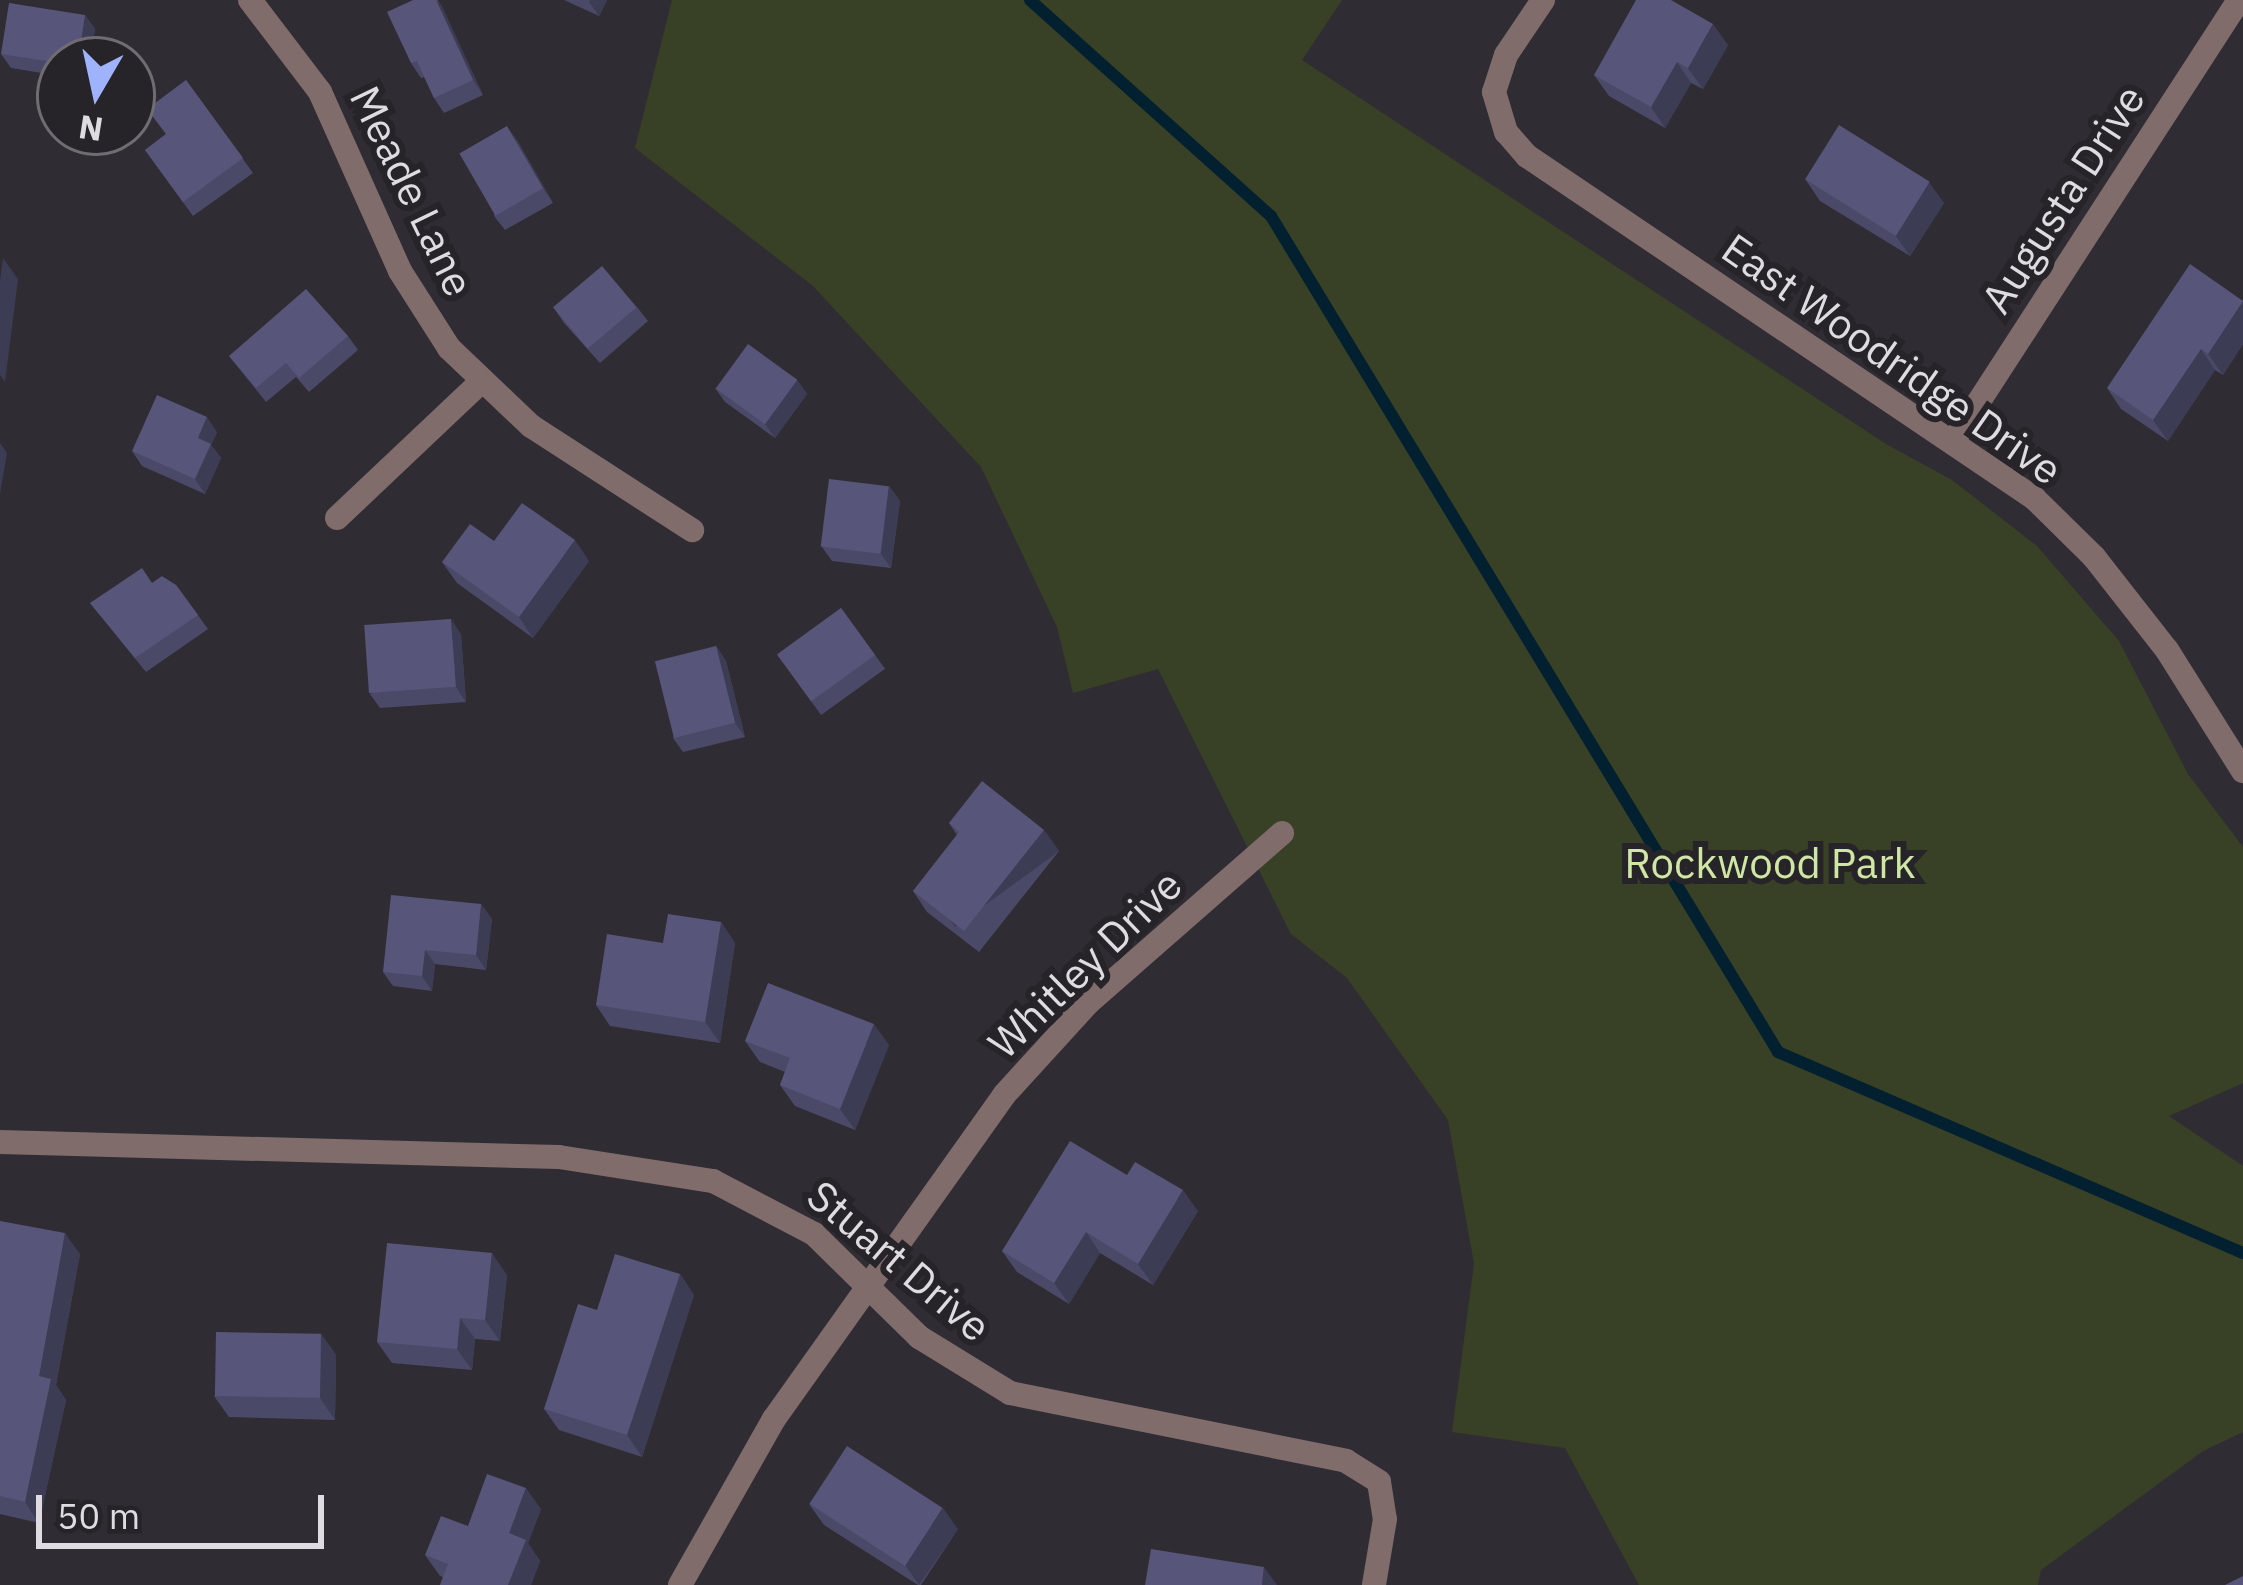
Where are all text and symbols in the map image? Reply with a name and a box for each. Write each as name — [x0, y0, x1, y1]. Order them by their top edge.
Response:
north arrow — [36, 36, 156, 156]
street label: Augusta Drive — [1971, 76, 2155, 322]
street label: Meade Lane — [340, 78, 484, 304]
text: N — [76, 106, 106, 152]
street label: East Woodridge Drive — [1713, 223, 2071, 495]
park label: Rockwood Park — [1624, 838, 1916, 888]
street label: Whitley Drive — [978, 859, 1192, 1069]
street label: Stuart Drive — [797, 1170, 1001, 1352]
scale bar — [42, 1471, 330, 1545]
text: 50 m — [57, 1492, 140, 1539]

